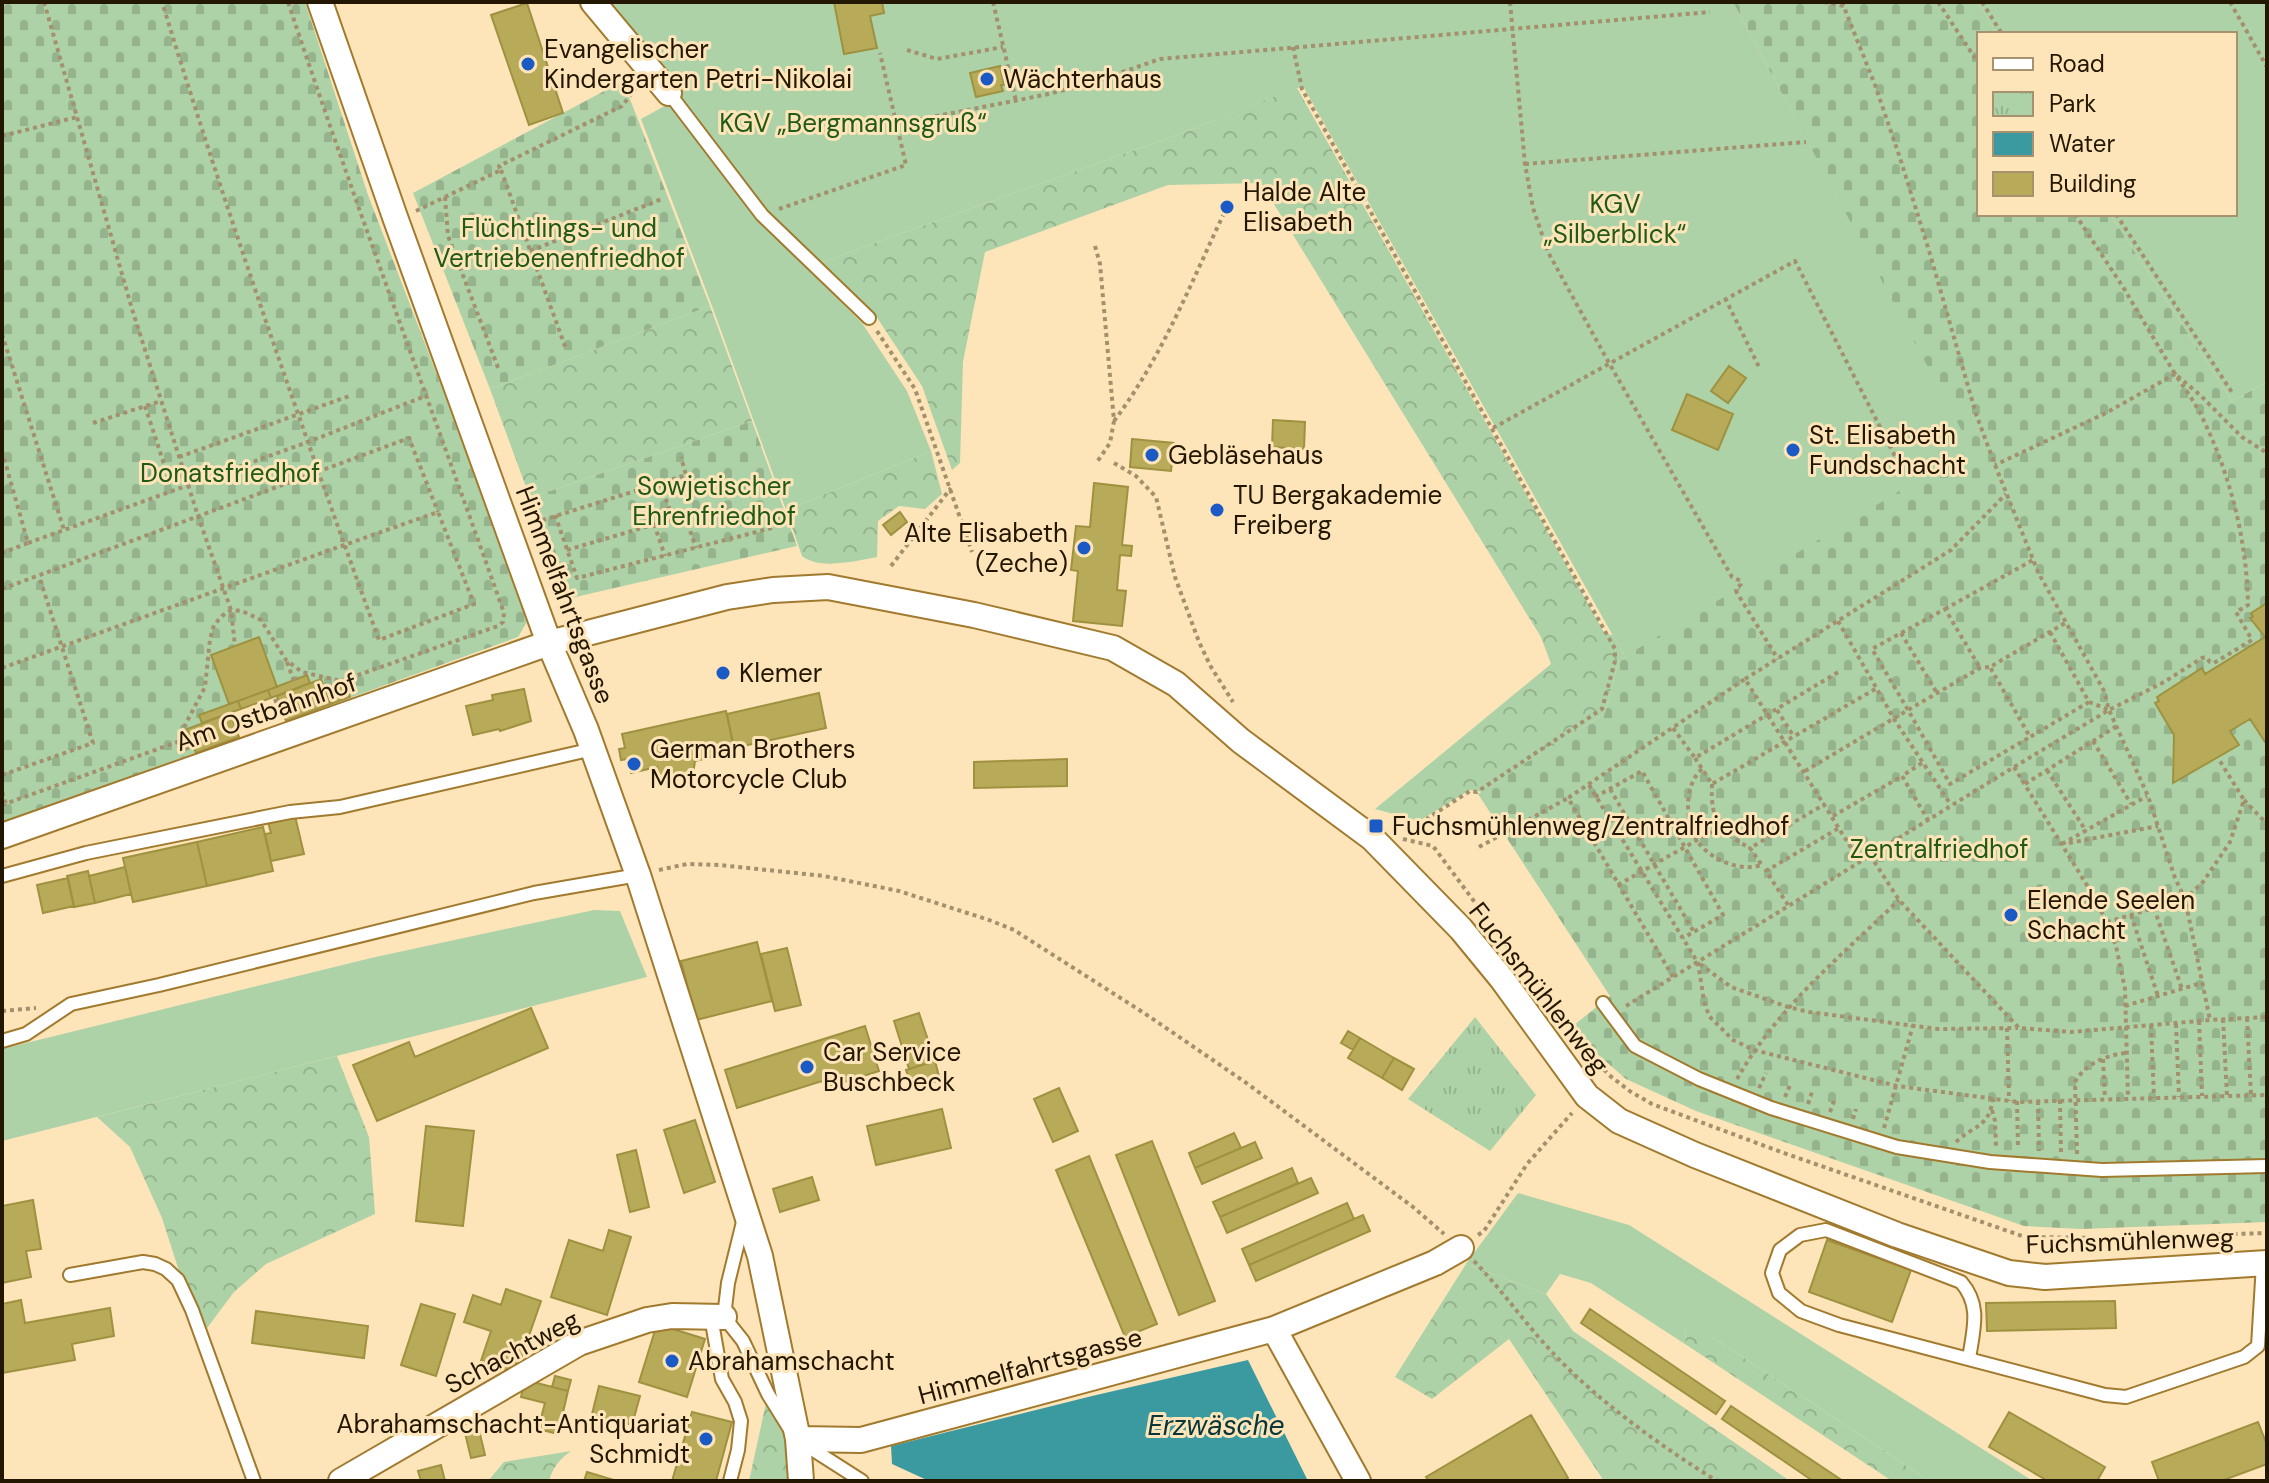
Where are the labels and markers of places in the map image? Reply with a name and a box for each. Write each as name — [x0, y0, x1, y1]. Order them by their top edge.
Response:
place label: Evangelischer Kindergarten Petri-Nikolai — [544, 32, 852, 96]
marker: Evangelischer Kindergarten Petri-Nikolai — [519, 55, 537, 73]
place label: Wächterhaus — [1003, 62, 1162, 96]
marker: Wächterhaus — [978, 70, 996, 88]
place label: Halde Alte Elisabeth — [1243, 175, 1366, 239]
marker: Halde Alte Elisabeth — [1218, 198, 1236, 216]
place label: St. Elisabeth Fundschacht — [1809, 418, 1966, 482]
place label: Gebläsehaus — [1168, 438, 1324, 472]
marker: St. Elisabeth Fundschacht — [1784, 441, 1802, 459]
marker: Gebläsehaus — [1143, 446, 1161, 464]
place label: TU Bergakademie Freiberg — [1233, 478, 1442, 542]
marker: TU Bergakademie Freiberg — [1208, 501, 1226, 519]
place label: Alte Elisabeth (Zeche) — [904, 516, 1068, 580]
marker: Alte Elisabeth (Zeche) — [1075, 539, 1093, 557]
place label: Klemer — [739, 656, 822, 690]
marker: Klemer — [714, 664, 732, 682]
place label: German Brothers Motorcycle Club — [650, 732, 856, 796]
marker: German Brothers Motorcycle Club — [625, 755, 643, 773]
place label: Fuchsmühlenweg/Zentralfriedhof — [1392, 809, 1790, 843]
marker: Fuchsmühlenweg/Zentralfriedhof — [1367, 817, 1385, 835]
place label: Elende Seelen Schacht — [2027, 883, 2195, 947]
marker: Elende Seelen Schacht — [2002, 906, 2020, 924]
place label: Car Service Buschbeck — [823, 1035, 961, 1099]
marker: Car Service Buschbeck — [798, 1058, 816, 1076]
place label: Abrahamschacht — [688, 1344, 895, 1378]
marker: Abrahamschacht — [663, 1352, 681, 1370]
place label: Abrahamschacht-Antiquariat Schmidt — [336, 1407, 690, 1471]
marker: Abrahamschacht-Antiquariat Schmidt — [697, 1430, 715, 1448]

